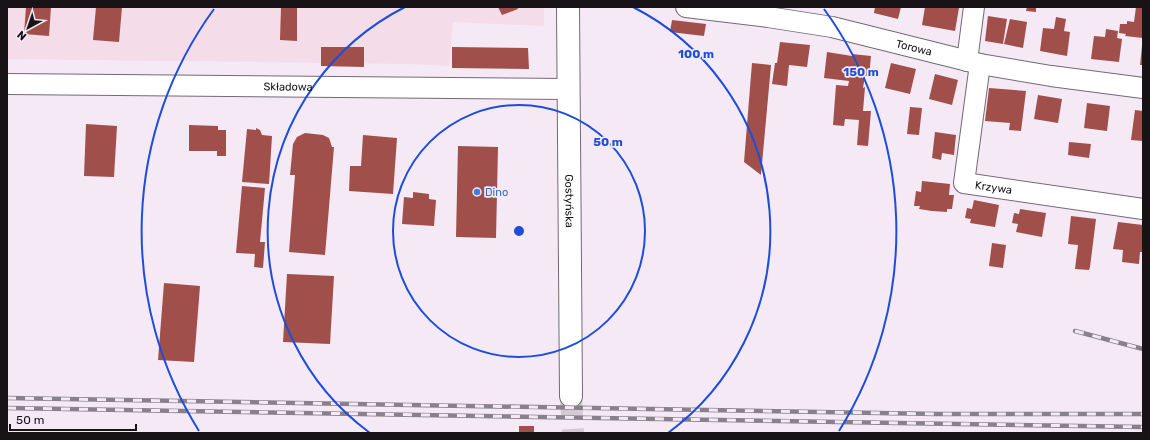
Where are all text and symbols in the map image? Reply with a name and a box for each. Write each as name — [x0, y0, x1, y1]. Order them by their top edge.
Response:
north arrow — [8, 8, 48, 48]
text: N — [15, 28, 29, 43]
street label: Torowa — [895, 37, 933, 58]
text: 100 m — [678, 47, 714, 61]
text: 150 m — [843, 65, 879, 79]
street label: Składowa — [263, 80, 313, 93]
text: 50 m — [593, 135, 623, 149]
street label: Gostyńska — [563, 174, 576, 228]
street label: Krzywa — [974, 178, 1013, 196]
place label: Dino — [485, 186, 508, 199]
marker: Dino — [472, 187, 482, 197]
centre of rings — [512, 224, 526, 238]
scale bar — [10, 406, 136, 432]
text: 50 m — [16, 413, 44, 427]

